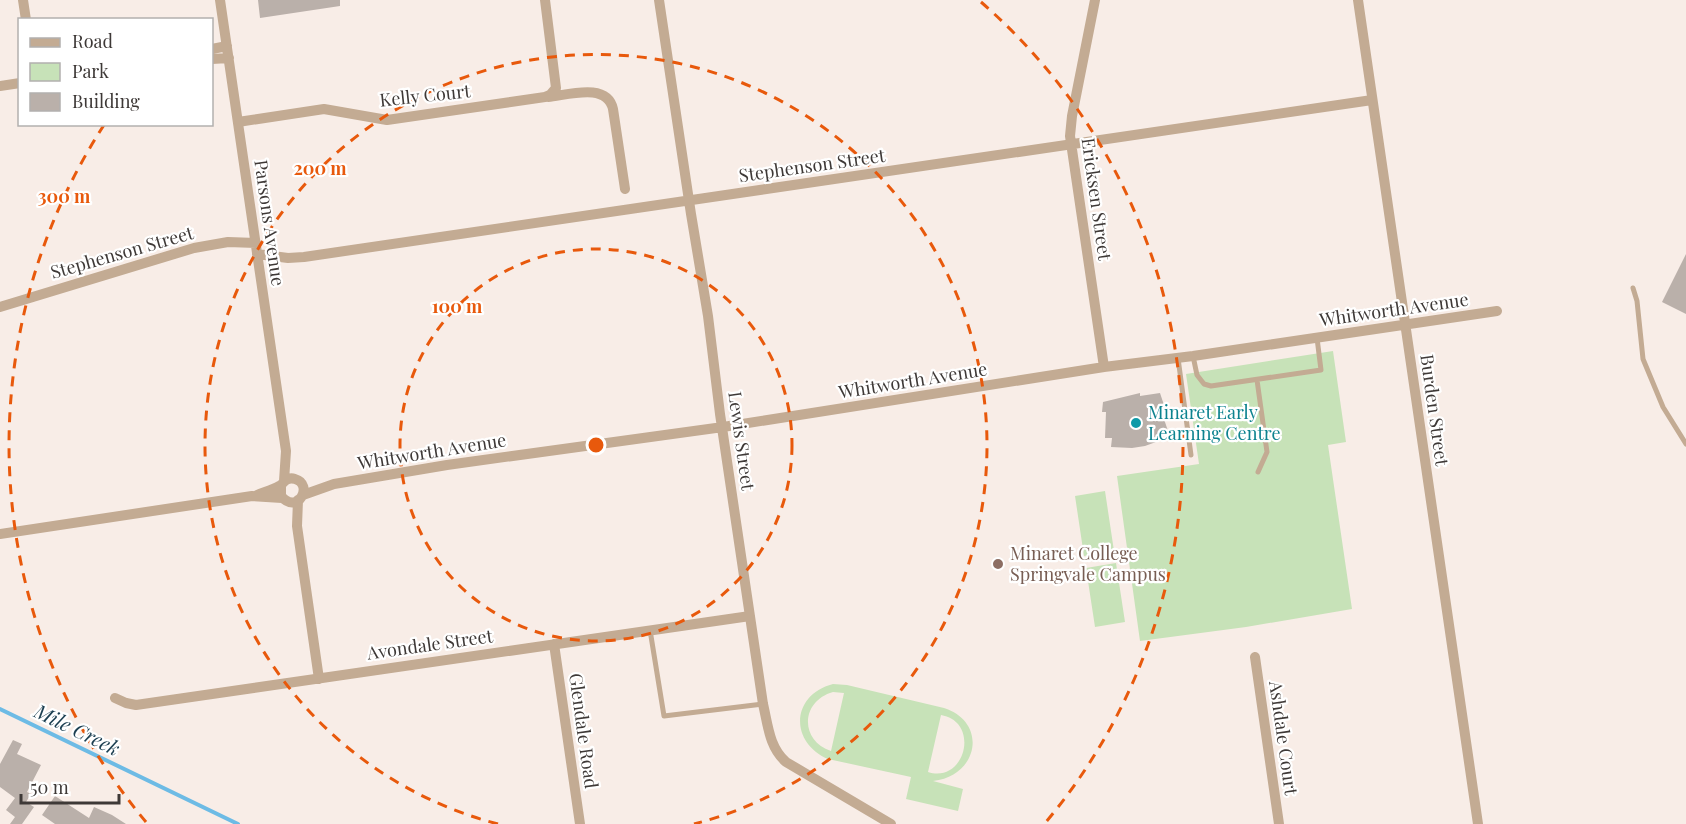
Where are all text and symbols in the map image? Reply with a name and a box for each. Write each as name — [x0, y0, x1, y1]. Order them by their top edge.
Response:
legend — [18, 18, 213, 126]
text: Road — [72, 29, 113, 53]
text: Park — [72, 59, 109, 83]
street label: Kelly Court — [378, 78, 472, 112]
text: Building — [72, 89, 140, 113]
street label: Ericksen Street — [1077, 136, 1118, 262]
street label: Stephenson Street — [737, 143, 887, 187]
text: 200 m — [293, 156, 347, 180]
street label: Parsons Avenue — [249, 158, 291, 288]
text: 300 m — [38, 184, 91, 208]
street label: Stephenson Street — [47, 220, 197, 284]
street label: Whitworth Avenue — [1317, 287, 1470, 331]
text: 100 m — [432, 294, 483, 318]
street label: Burden Street — [1415, 353, 1455, 468]
street label: Whitworth Avenue — [836, 356, 989, 404]
street label: Lewis Street — [723, 390, 761, 492]
place label: Minaret Early Learning Centre — [1148, 400, 1281, 445]
marker: Minaret Early Learning Centre — [1129, 416, 1143, 430]
street label: Whitworth Avenue — [355, 427, 508, 475]
centre of rings — [586, 435, 606, 455]
place label: Minaret College Springvale Campus — [1010, 541, 1166, 586]
marker: Minaret College Springvale Campus — [991, 557, 1005, 571]
street label: Avondale Street — [364, 623, 495, 665]
street label: Glendale Road — [564, 672, 604, 791]
street label: Ashdale Court — [1264, 678, 1304, 797]
water label: Mile Creek — [30, 696, 125, 761]
scale bar — [21, 767, 118, 805]
text: 50 m — [30, 775, 69, 799]

